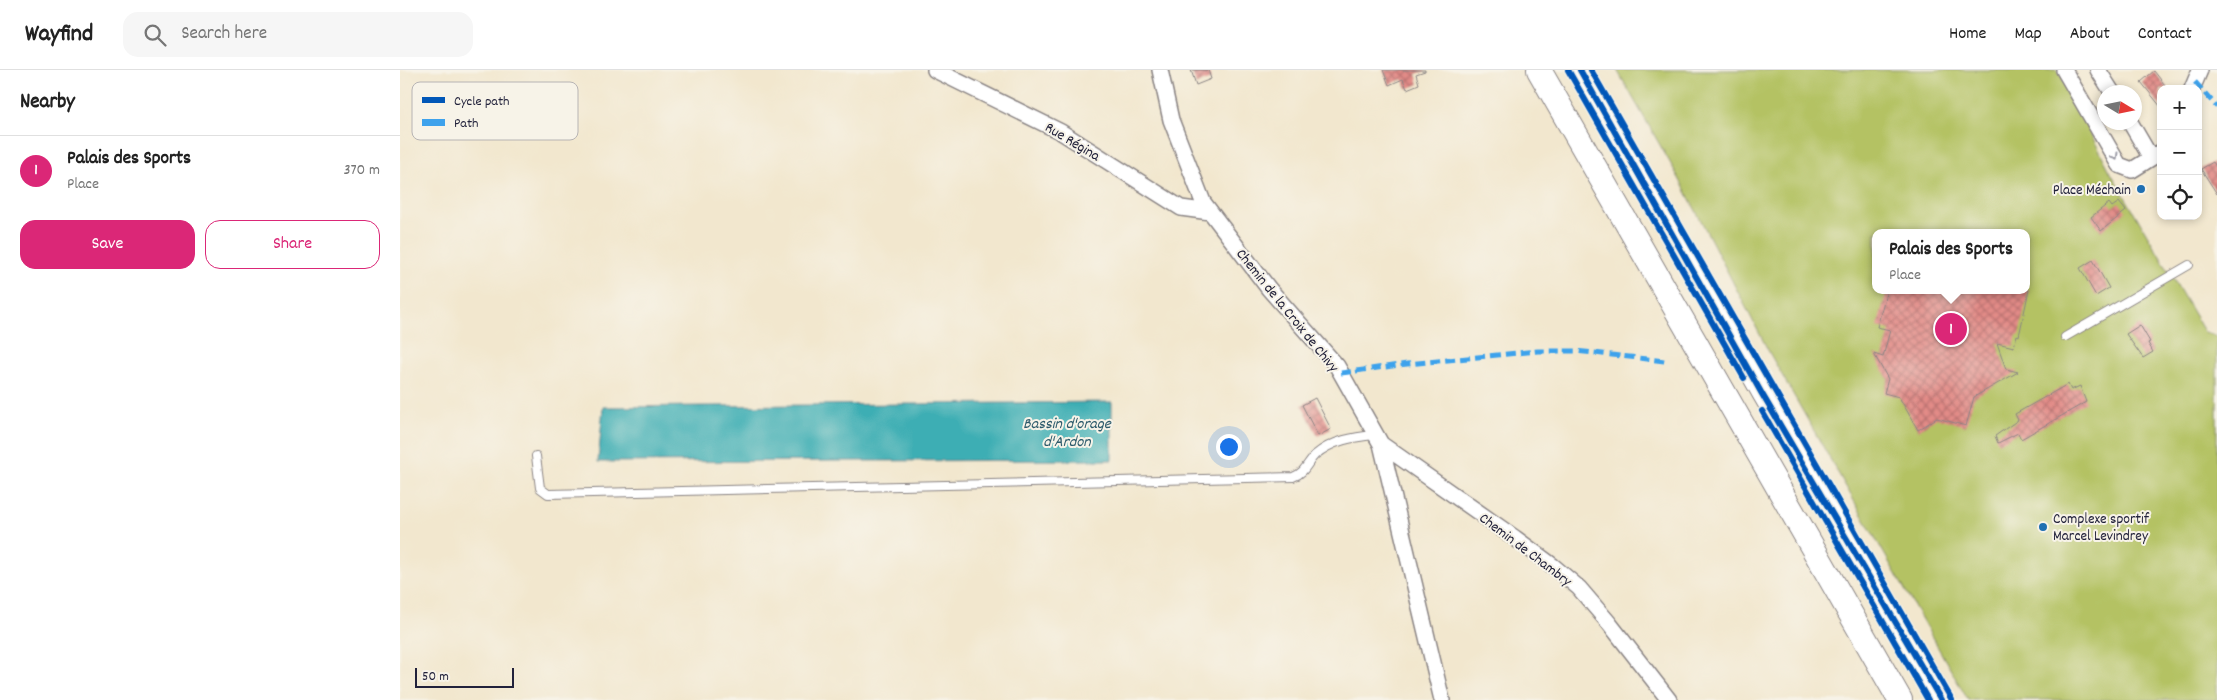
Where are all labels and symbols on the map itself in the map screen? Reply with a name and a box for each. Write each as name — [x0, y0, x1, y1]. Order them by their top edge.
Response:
legend — [412, 82, 578, 140]
north arrow — [2097, 85, 2142, 130]
text: Cycle path — [454, 92, 510, 112]
text: Path — [454, 114, 479, 134]
street label: Rue Régina — [1040, 118, 1105, 168]
one-way arrow — [2108, 152, 2118, 161]
place label: Place Méchain — [2053, 180, 2131, 202]
marker: Place Méchain — [2135, 183, 2147, 195]
street label: Chemin de la Croix de Chivy — [1230, 245, 1344, 378]
pin: 1 — [1935, 310, 1967, 348]
water label: Bassin d'orage d'Ardon — [1023, 413, 1112, 454]
your location — [1216, 434, 1242, 460]
street label: Chemin de Chambry — [1474, 508, 1577, 593]
place label: Complexe sportif Marcel Levindrey — [2053, 509, 2150, 548]
marker: Complexe sportif Marcel Levindrey — [2037, 521, 2049, 533]
scale bar — [415, 665, 514, 688]

